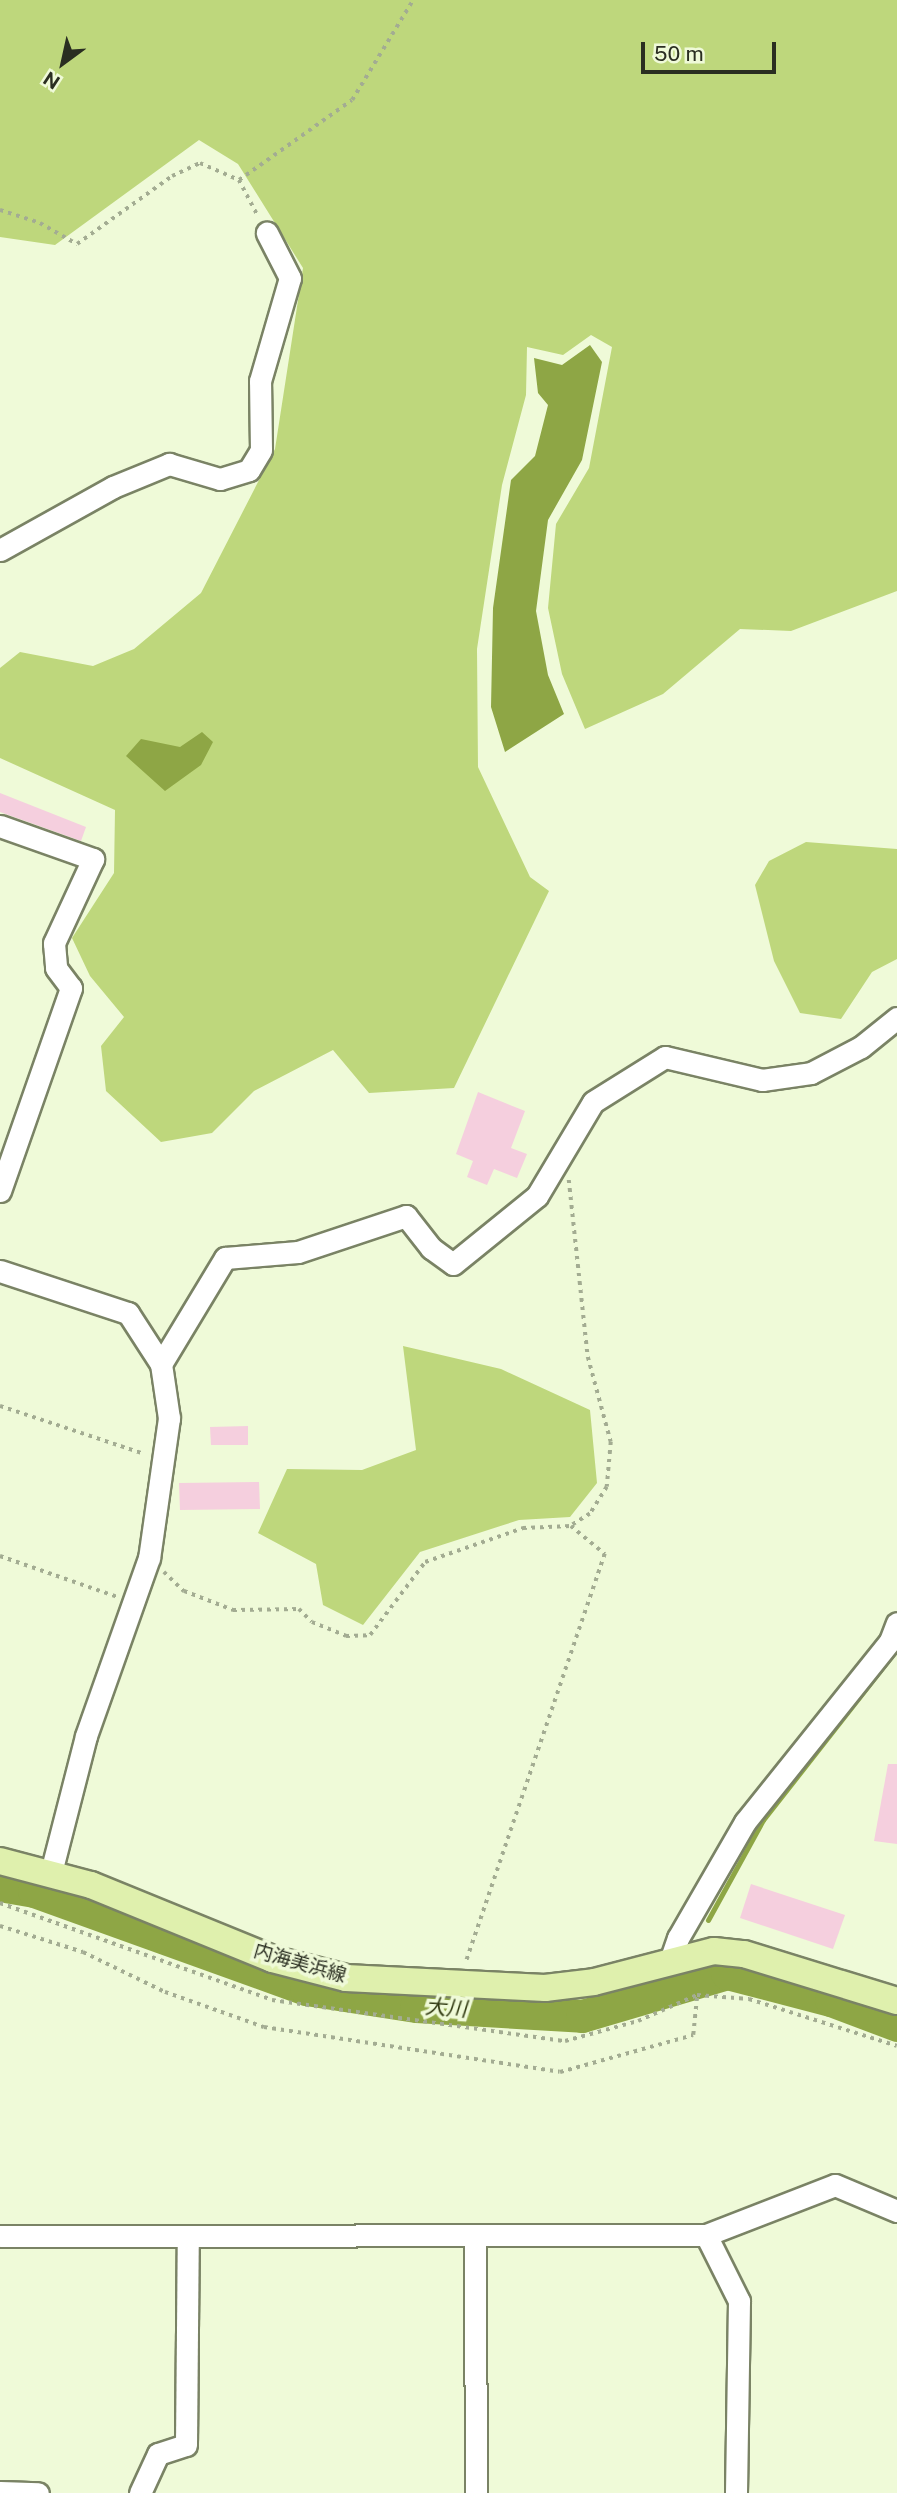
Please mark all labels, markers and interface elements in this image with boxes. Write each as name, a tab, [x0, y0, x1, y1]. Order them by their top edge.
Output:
north arrow	[28, 28, 98, 98]
scale bar	[645, 28, 780, 72]
text: 50 m	[654, 41, 704, 66]
text: N	[39, 67, 64, 94]
street label: 内海美浜線	[251, 1939, 349, 1987]
water label: 大川	[424, 1994, 468, 2022]

